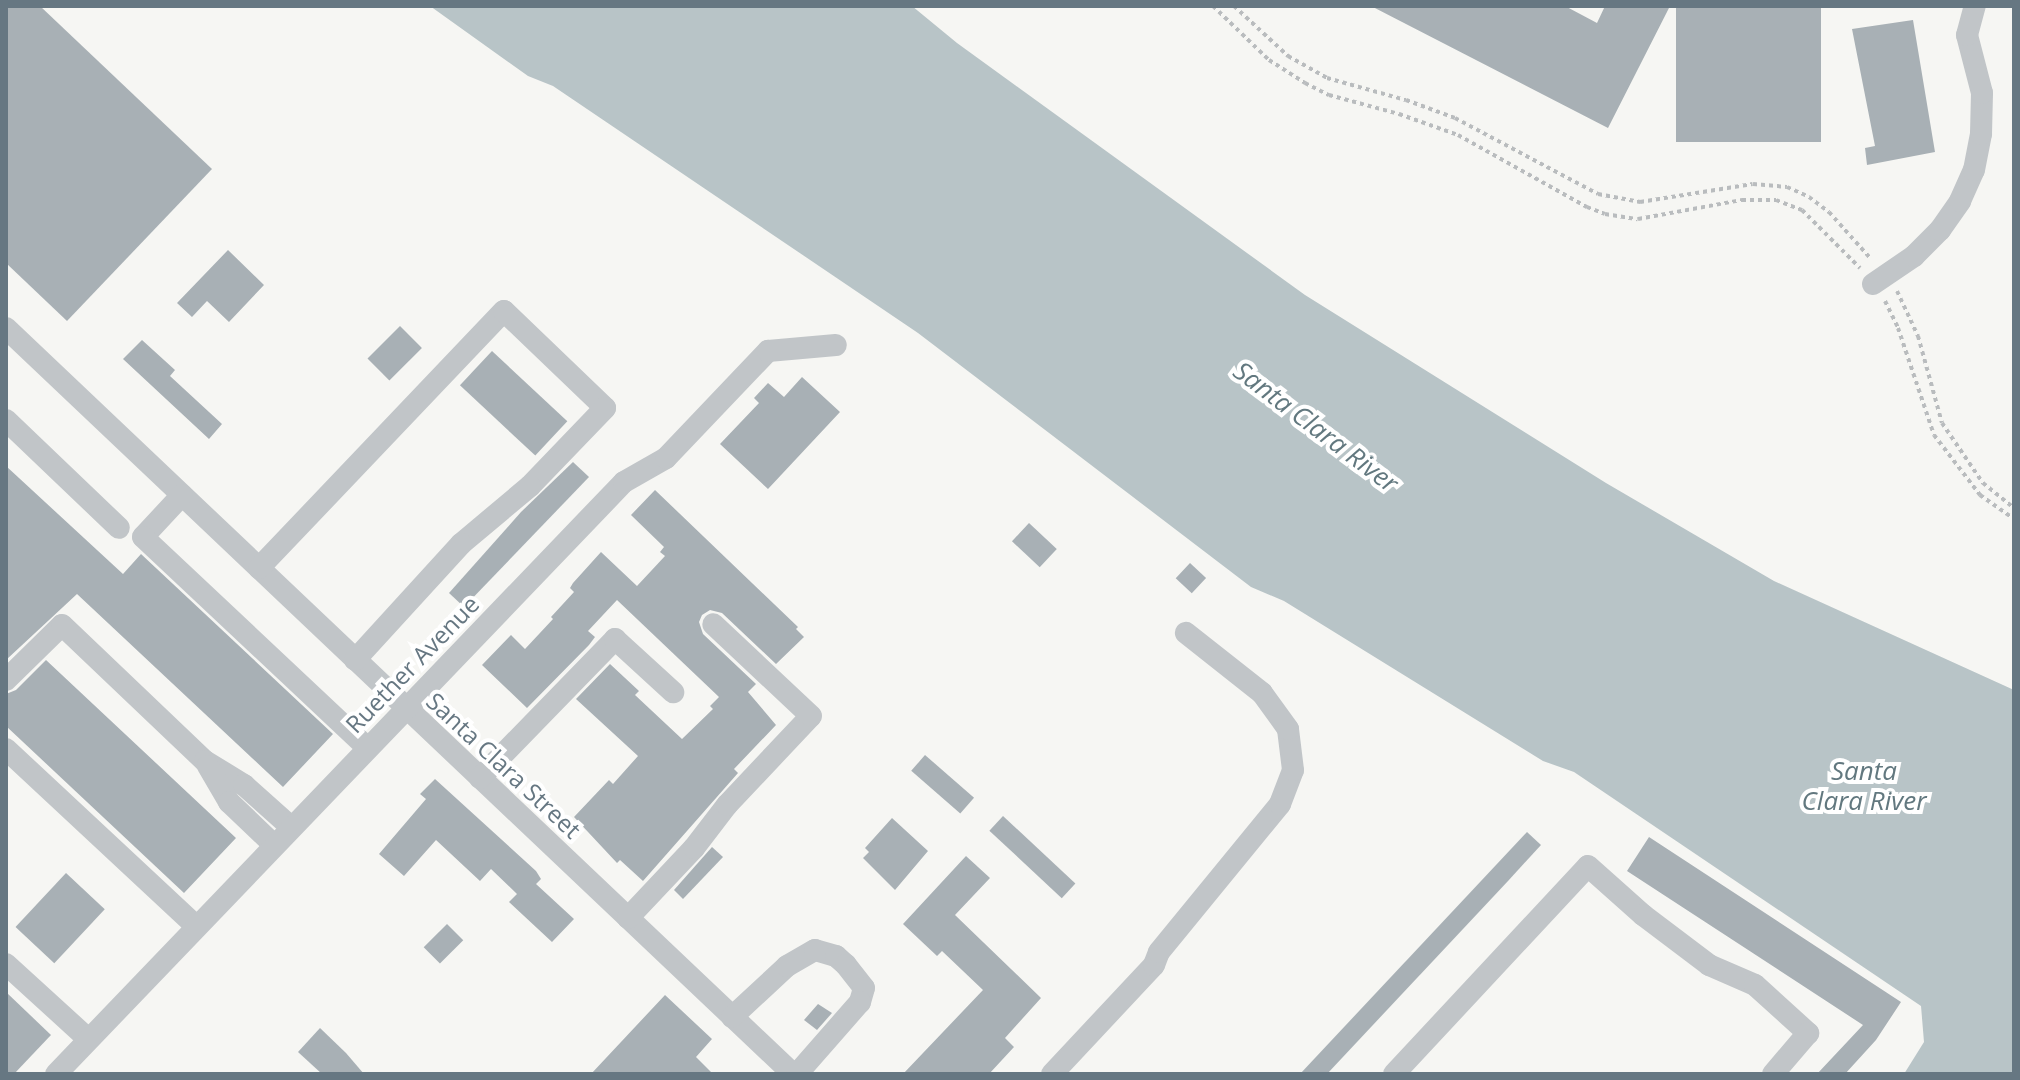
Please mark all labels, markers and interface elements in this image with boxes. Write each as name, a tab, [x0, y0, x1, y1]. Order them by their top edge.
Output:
water label: Santa Clara River	[1228, 355, 1404, 499]
street label: Ruether Avenue	[339, 589, 485, 739]
street label: Santa Clara Street	[421, 686, 587, 844]
water label: Santa Clara River	[1802, 755, 1926, 816]

